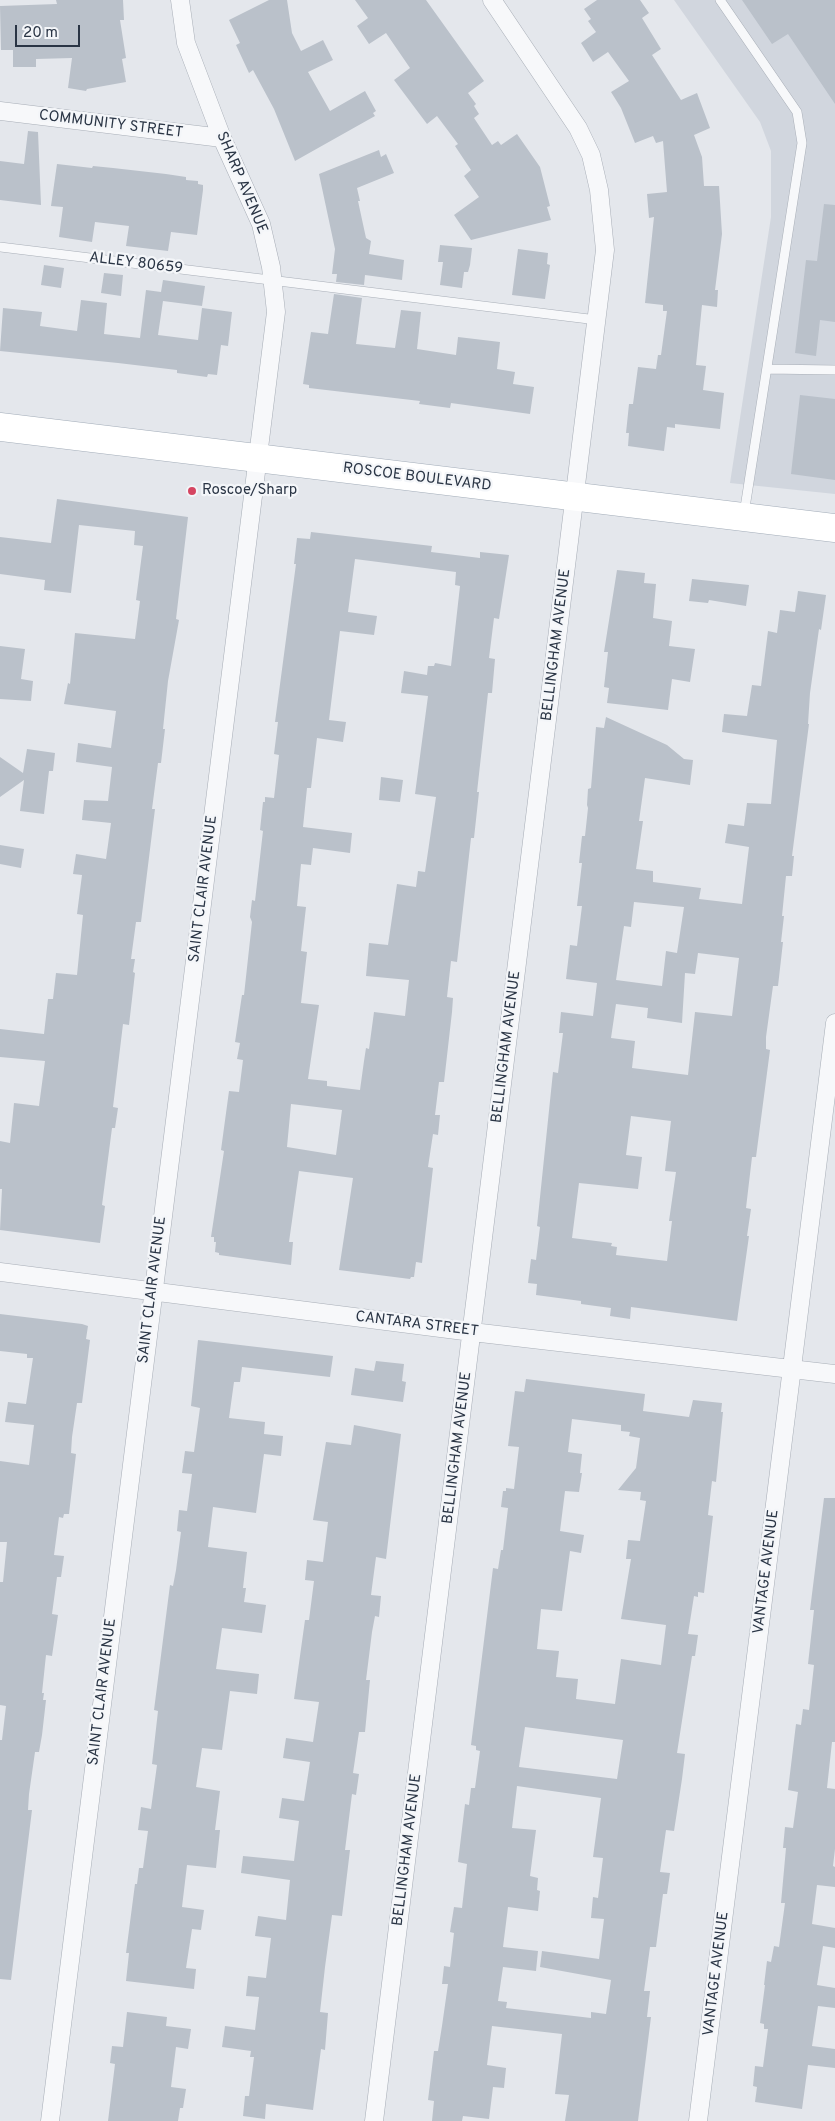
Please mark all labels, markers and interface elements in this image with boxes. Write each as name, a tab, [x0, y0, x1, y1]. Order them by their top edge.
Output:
scale bar	[18, 15, 82, 47]
text: 20 m	[23, 24, 58, 43]
street label: COMMUNITY STREET	[38, 107, 184, 143]
street label: SHARP AVENUE	[211, 129, 271, 237]
street label: ALLEY 80659	[88, 249, 184, 279]
street label: ROSCOE BOULEVARD	[342, 460, 492, 496]
place label: Roscoe/Sharp	[202, 482, 297, 500]
marker: Roscoe/Sharp	[186, 485, 198, 497]
street label: BELLINGHAM AVENUE	[539, 568, 575, 722]
street label: SAINT CLAIR AVENUE	[186, 814, 222, 964]
street label: BELLINGHAM AVENUE	[489, 970, 525, 1124]
street label: SAINT CLAIR AVENUE	[135, 1215, 171, 1365]
street label: CANTARA STREET	[354, 1309, 480, 1341]
street label: BELLINGHAM AVENUE	[440, 1371, 476, 1525]
street label: VANTAGE AVENUE	[750, 1509, 784, 1635]
street label: SAINT CLAIR AVENUE	[85, 1617, 121, 1767]
street label: BELLINGHAM AVENUE	[390, 1773, 426, 1927]
street label: VANTAGE AVENUE	[700, 1911, 734, 2037]

